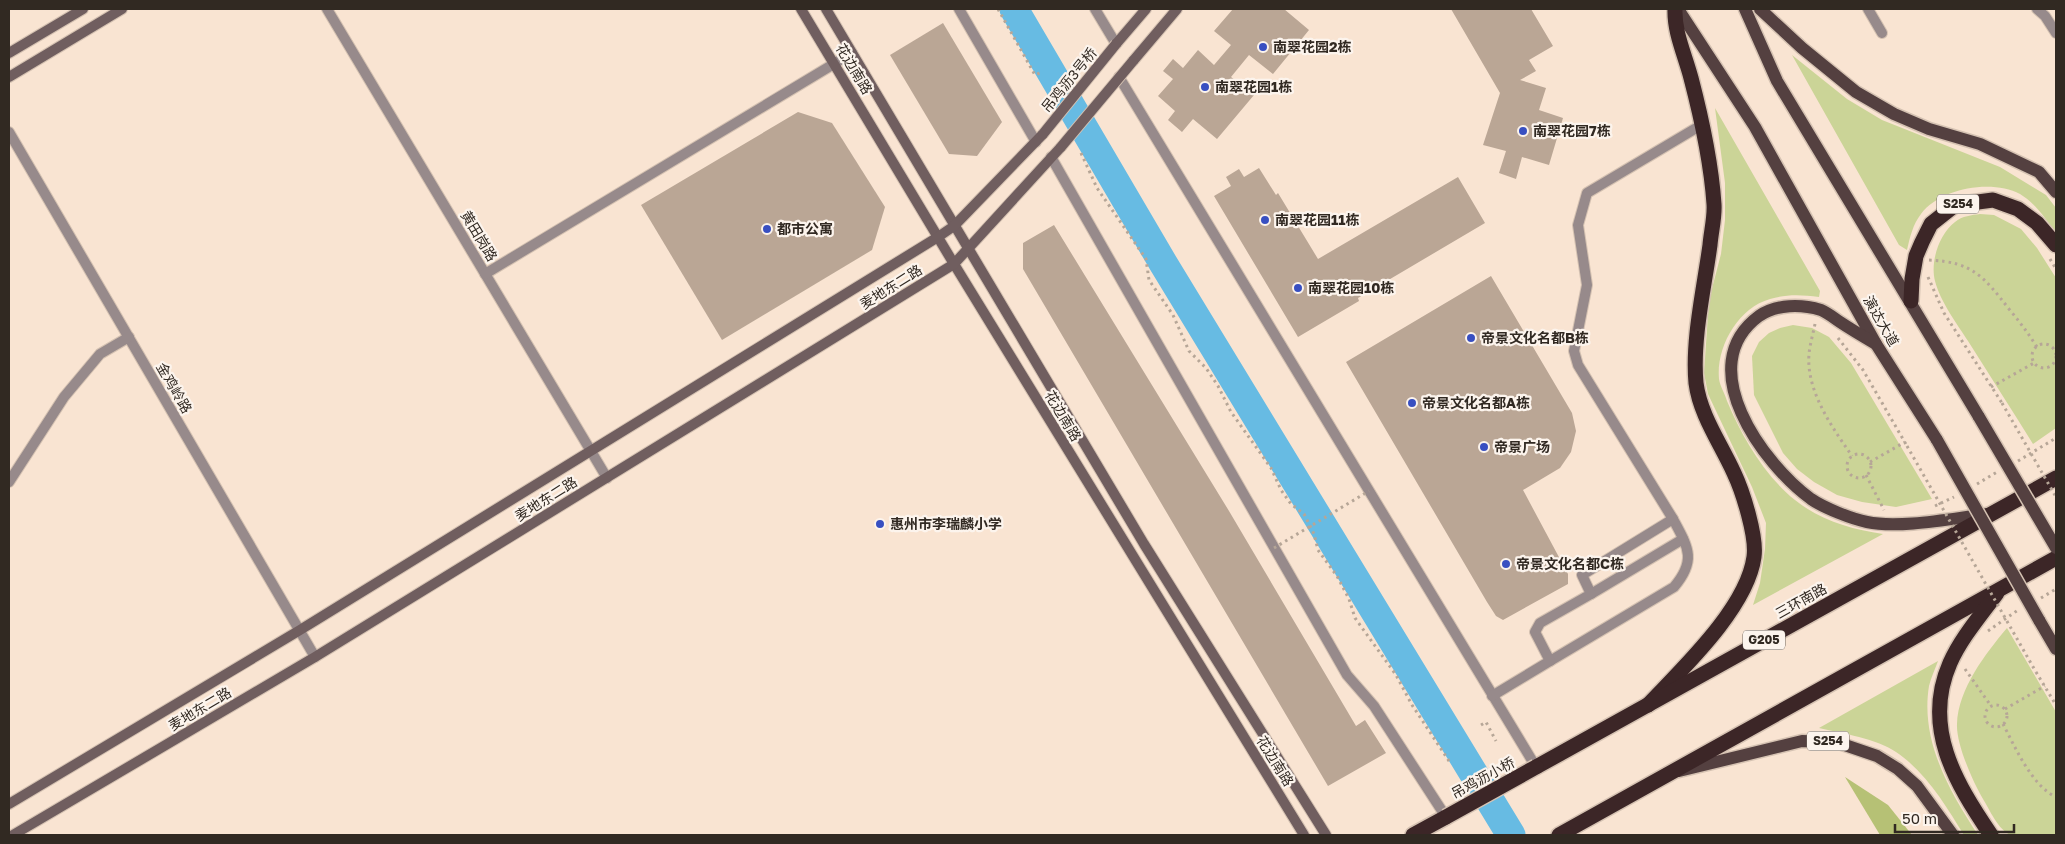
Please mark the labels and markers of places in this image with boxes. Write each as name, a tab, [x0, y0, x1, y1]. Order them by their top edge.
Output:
place label: 南翠花园2栋	[1273, 38, 1352, 55]
marker: 南翠花园2栋	[1257, 41, 1269, 53]
place label: 南翠花园1栋	[1215, 78, 1292, 95]
marker: 南翠花园1栋	[1199, 81, 1211, 93]
place label: 南翠花园7栋	[1533, 122, 1611, 139]
marker: 南翠花园7栋	[1517, 125, 1529, 137]
place label: 南翠花园11栋	[1275, 211, 1359, 228]
marker: 南翠花园11栋	[1259, 214, 1271, 226]
place label: 都市公寓	[777, 220, 833, 237]
marker: 都市公寓	[761, 223, 773, 235]
place label: 南翠花园10栋	[1308, 279, 1394, 296]
marker: 南翠花园10栋	[1292, 282, 1304, 294]
place label: 帝景文化名都B栋	[1481, 329, 1589, 346]
marker: 帝景文化名都B栋	[1465, 332, 1477, 344]
place label: 帝景文化名都A栋	[1422, 394, 1530, 411]
marker: 帝景文化名都A栋	[1406, 397, 1418, 409]
place label: 帝景广场	[1494, 438, 1550, 455]
marker: 帝景广场	[1478, 441, 1490, 453]
place label: 惠州市李瑞麟小学	[890, 515, 1002, 532]
marker: 惠州市李瑞麟小学	[874, 518, 886, 530]
place label: 帝景文化名都C栋	[1516, 555, 1624, 572]
marker: 帝景文化名都C栋	[1500, 558, 1512, 570]

